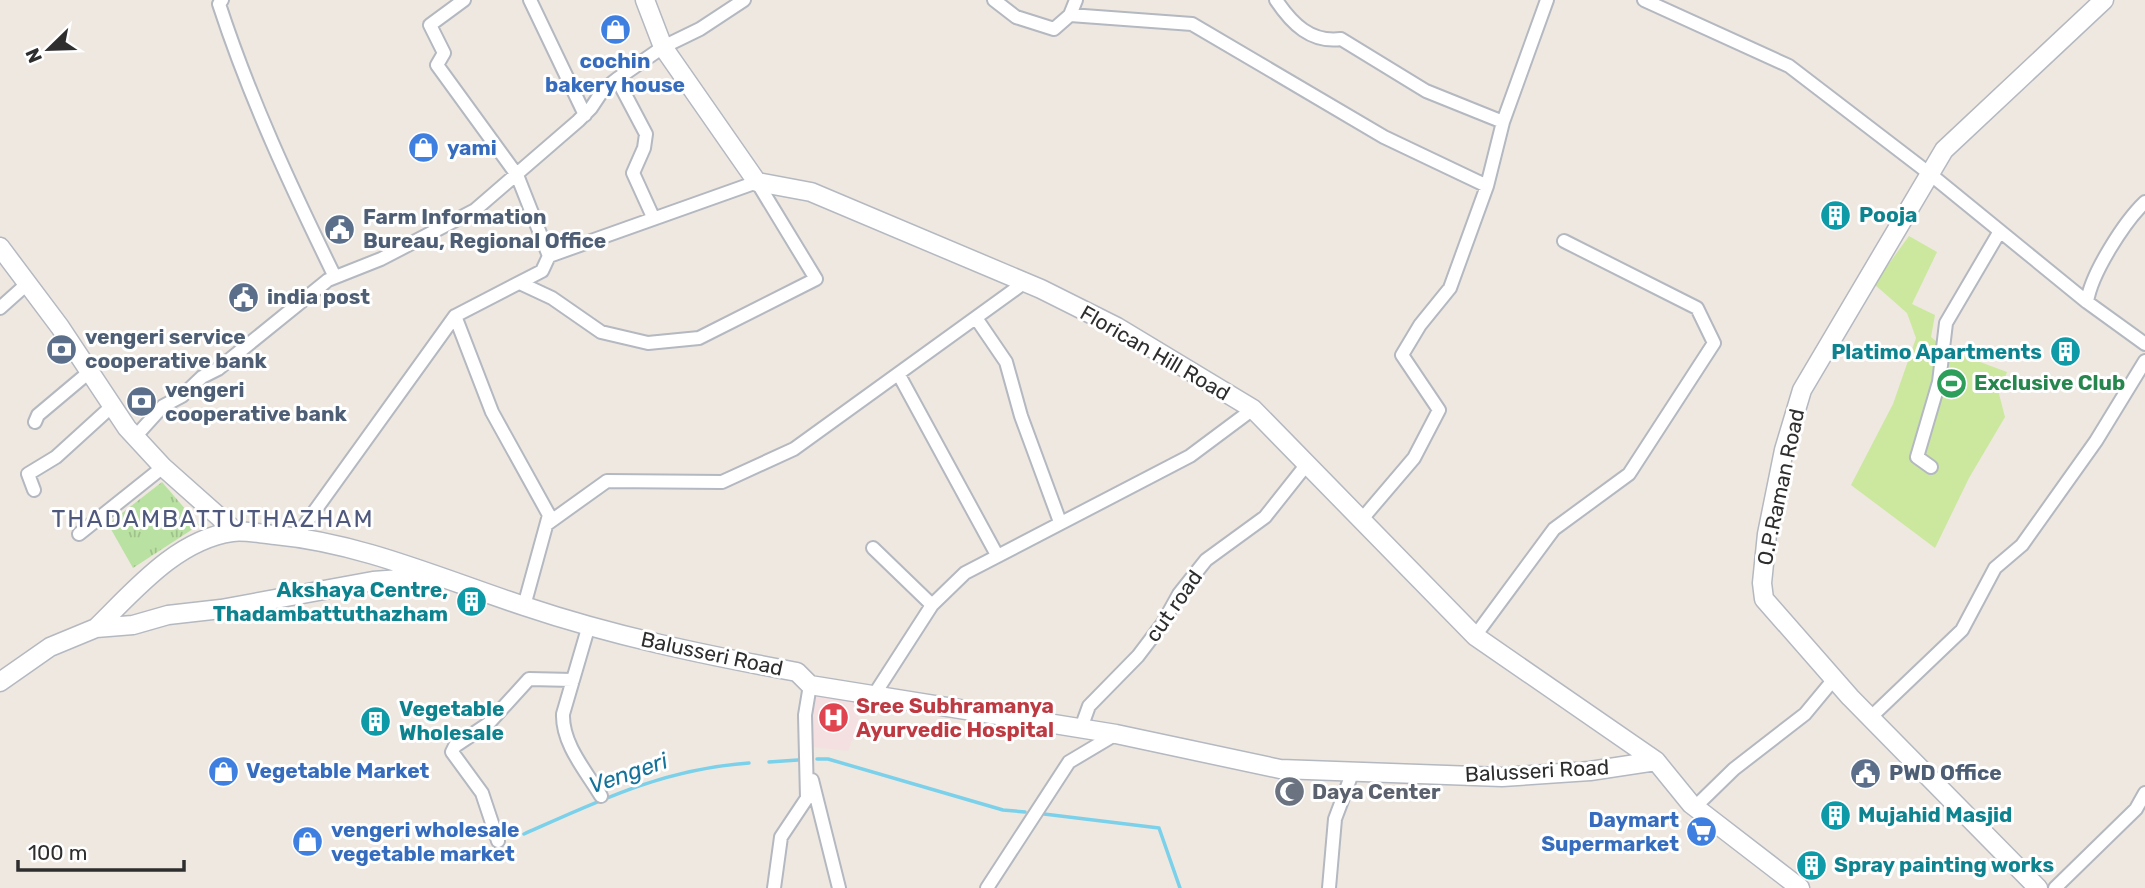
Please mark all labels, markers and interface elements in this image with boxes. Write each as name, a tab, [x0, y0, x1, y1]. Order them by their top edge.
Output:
shop icon: cochin bakery house	[598, 12, 632, 46]
north arrow	[14, 14, 84, 84]
text: N	[21, 45, 47, 66]
place label: cochin bakery house	[545, 48, 685, 97]
shop icon: yami	[407, 131, 441, 165]
place label: yami	[447, 135, 497, 160]
building icon: Pooja	[1819, 198, 1853, 232]
place label: Pooja	[1859, 202, 1917, 227]
place label: Farm Information Bureau, Regional Office	[363, 204, 606, 253]
public building icon: Farm Information Bureau, Regional Office	[323, 212, 357, 246]
public building icon: india post	[227, 280, 261, 314]
place label: india post	[267, 284, 370, 309]
street label: Florican Hill Road	[1076, 300, 1235, 406]
place label: vengeri service cooperative bank	[85, 324, 267, 373]
bank icon: vengeri service cooperative bank	[45, 332, 79, 366]
building icon: Platimo Apartments	[2048, 335, 2082, 369]
place label: Platimo Apartments	[1831, 339, 2042, 364]
sports icon: Exclusive Club	[1934, 366, 1968, 400]
place label: Exclusive Club	[1974, 370, 2125, 395]
place label: vengeri cooperative bank	[165, 377, 347, 426]
bank icon: vengeri cooperative bank	[125, 385, 159, 419]
street label: O.P.Raman Road	[1752, 406, 1809, 567]
district label: THADAMBATTUTHAZHAM	[51, 505, 375, 533]
street label: cut road	[1140, 565, 1207, 646]
place label: Akshaya Centre, Thadambattuthazham	[213, 577, 448, 626]
building icon: Akshaya Centre, Thadambattuthazham	[454, 585, 488, 619]
street label: Balusseri Road	[639, 626, 785, 681]
place label: Sree Subhramanya Ayurvedic Hospital	[856, 693, 1054, 742]
place label: Vegetable Wholesale	[399, 696, 505, 745]
hospital icon: Sree Subhramanya Ayurvedic Hospital	[816, 701, 850, 735]
building icon: Vegetable Wholesale	[359, 704, 393, 738]
water label: Vengeri	[585, 746, 672, 800]
shop icon: Vegetable Market	[206, 754, 240, 788]
street label: Balusseri Road	[1464, 754, 1610, 787]
public building icon: PWD Office	[1849, 756, 1883, 790]
place label: Vegetable Market	[246, 758, 430, 783]
place label: PWD Office	[1889, 760, 2002, 785]
mosque icon: Daya Center	[1272, 775, 1306, 809]
place label: Daya Center	[1312, 779, 1441, 804]
building icon: Mujahid Masjid	[1818, 798, 1852, 832]
place label: Mujahid Masjid	[1858, 802, 2012, 827]
place label: Daymart Supermarket	[1541, 807, 1679, 856]
supermarket icon: Daymart Supermarket	[1685, 815, 1719, 849]
place label: vengeri wholesale vegetable market	[331, 817, 519, 866]
shop icon: vengeri wholesale vegetable market	[291, 825, 325, 859]
scale bar	[18, 828, 184, 872]
text: 100 m	[28, 840, 87, 865]
building icon: Spray painting works	[1794, 848, 1828, 882]
place label: Spray painting works	[1834, 852, 2054, 877]

